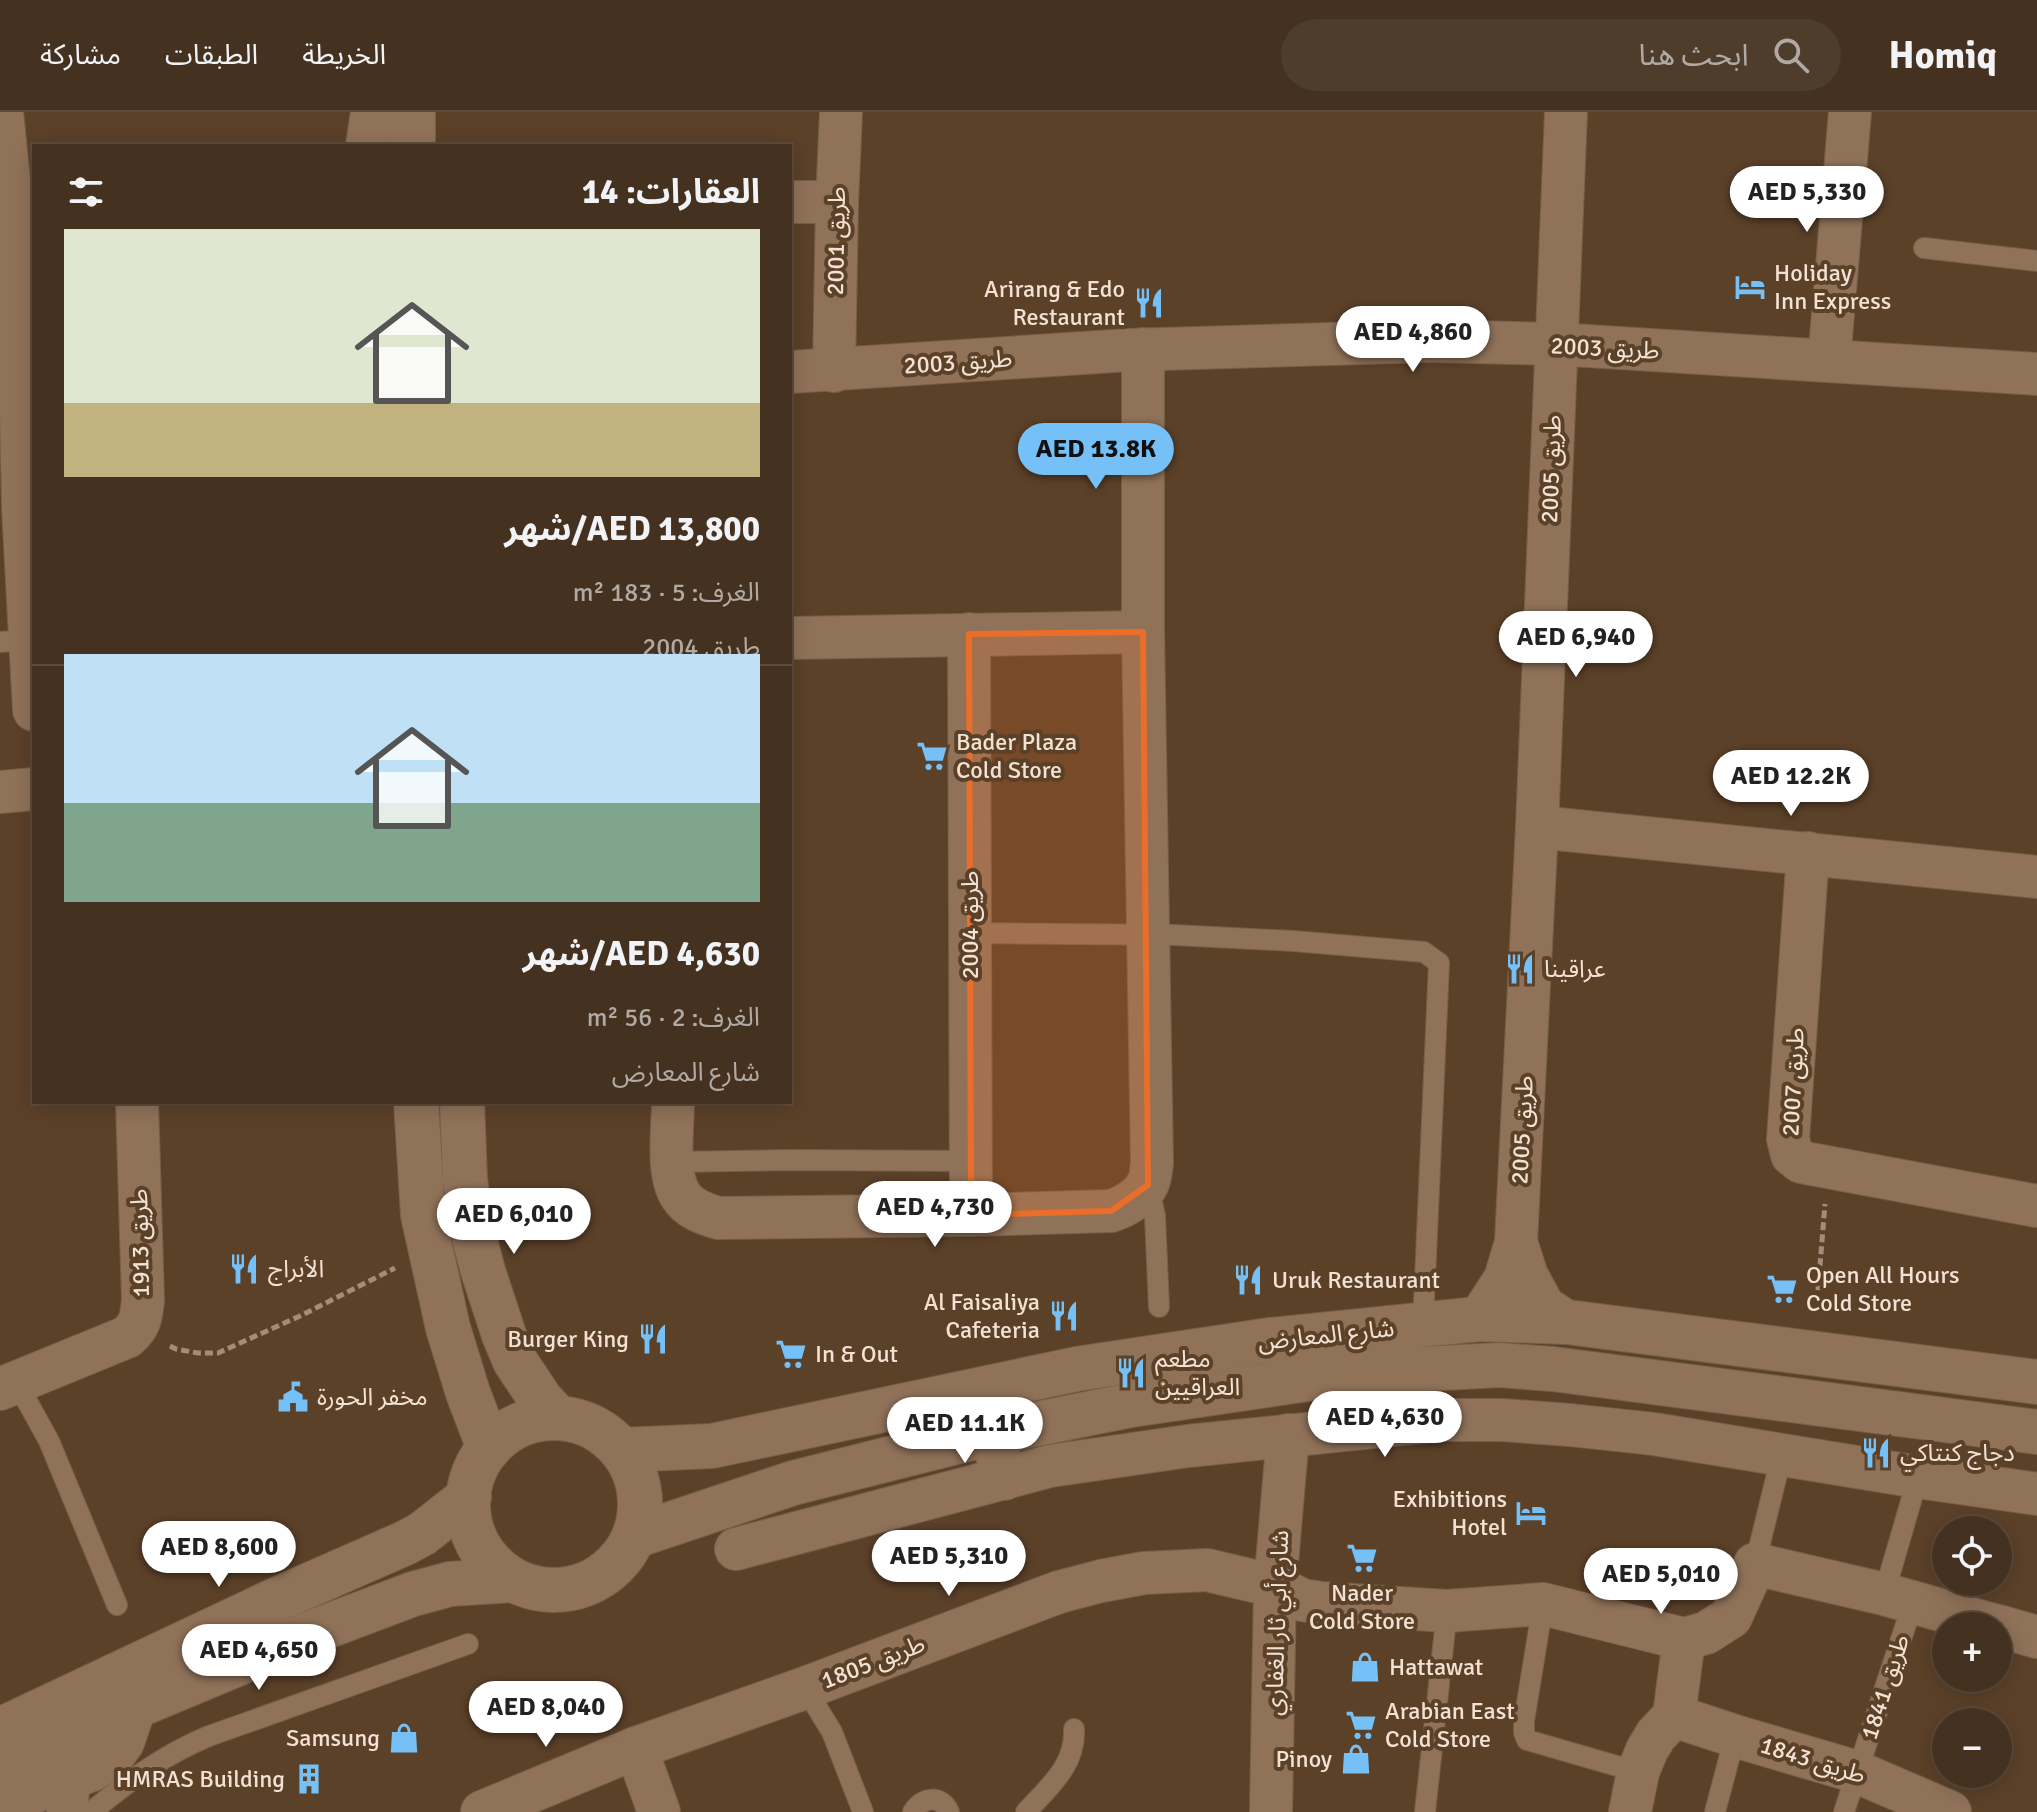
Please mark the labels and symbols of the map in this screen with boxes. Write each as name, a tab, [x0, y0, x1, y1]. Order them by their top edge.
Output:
pin: AED 5,330	[1715, 166, 1899, 234]
street label: طريق 2001	[820, 186, 852, 296]
place label: Holiday Inn Express	[1774, 258, 1891, 316]
hotel icon: Holiday Inn Express	[1733, 270, 1767, 304]
place label: Arirang & Edo Restaurant	[984, 274, 1125, 332]
restaurant icon: Arirang & Edo Restaurant	[1132, 286, 1166, 320]
pin: AED 4,860	[1321, 306, 1505, 374]
street label: طريق 2003	[1550, 330, 1660, 366]
street label: طريق 2003	[903, 343, 1013, 381]
street label: طريق 2005	[1534, 414, 1568, 524]
pin: AED 13.8K	[1004, 423, 1188, 491]
pin: AED 6,940	[1484, 611, 1668, 679]
place label: Bader Plaza Cold Store	[956, 727, 1077, 785]
supermarket icon: Bader Plaza Cold Store	[915, 739, 949, 773]
pin: AED 12.2K	[1699, 750, 1883, 818]
street label: طريق 2004	[955, 871, 985, 979]
restaurant icon: عراقينا	[1503, 952, 1537, 986]
place label: عراقينا	[1544, 954, 1606, 984]
street label: طريق 2007	[1775, 1027, 1811, 1137]
street label: طريق 2005	[1504, 1075, 1540, 1185]
pin: AED 4,730	[843, 1181, 1027, 1249]
street label: طريق 1913	[124, 1188, 156, 1298]
pin: AED 6,010	[422, 1188, 606, 1256]
restaurant icon: الأبراج	[227, 1252, 261, 1286]
place label: الأبراج	[268, 1254, 324, 1286]
place label: Open All Hours Cold Store	[1806, 1260, 1960, 1318]
restaurant icon: Uruk Restaurant	[1231, 1263, 1265, 1297]
place label: Uruk Restaurant	[1272, 1265, 1440, 1295]
supermarket icon: Open All Hours Cold Store	[1765, 1272, 1799, 1306]
place label: Al Faisaliya Cafeteria	[924, 1287, 1040, 1345]
restaurant icon: Al Faisaliya Cafeteria	[1047, 1299, 1081, 1333]
street label: شارع المعارض	[1256, 1313, 1396, 1359]
restaurant icon: Burger King	[636, 1322, 670, 1356]
place label: Burger King	[507, 1324, 629, 1354]
supermarket icon: In & Out	[774, 1337, 808, 1371]
place label: In & Out	[815, 1339, 898, 1369]
place label: مطعم العراقيين	[1155, 1344, 1240, 1402]
restaurant icon: مطعم العراقيين	[1114, 1356, 1148, 1390]
public building icon: مخفر الحورة	[276, 1380, 310, 1414]
place label: مخفر الحورة	[317, 1382, 428, 1412]
pin: AED 4,630	[1293, 1391, 1477, 1459]
pin: AED 11.1K	[873, 1397, 1057, 1465]
restaurant icon: دجاج كنتاكي	[1859, 1436, 1893, 1470]
place label: دجاج كنتاكي	[1900, 1438, 2015, 1472]
place label: Exhibitions Hotel	[1393, 1484, 1507, 1542]
hotel icon: Exhibitions Hotel	[1514, 1496, 1548, 1530]
pin: AED 8,600	[127, 1521, 311, 1589]
pin: AED 5,310	[857, 1530, 1041, 1598]
street label: شارع أبي ثار الغفاري	[1258, 1530, 1299, 1716]
supermarket icon: Nader Cold Store	[1345, 1541, 1379, 1575]
pin: AED 5,010	[1569, 1548, 1753, 1616]
place label: Nader Cold Store	[1309, 1578, 1415, 1636]
pin: AED 4,650	[167, 1624, 351, 1692]
street label: طريق 1805	[817, 1629, 929, 1695]
street label: طريق 1841	[1854, 1631, 1916, 1743]
shop icon: Hattawat	[1348, 1650, 1382, 1684]
place label: Hattawat	[1389, 1652, 1483, 1682]
pin: AED 8,040	[454, 1681, 638, 1749]
place label: Arabian East Cold Store	[1385, 1696, 1515, 1754]
supermarket icon: Arabian East Cold Store	[1344, 1708, 1378, 1742]
shop icon: Samsung	[387, 1721, 421, 1755]
place label: Samsung	[286, 1723, 380, 1753]
street label: طريق 1843	[1757, 1730, 1869, 1790]
shop icon: Pinoy	[1339, 1742, 1373, 1776]
place label: Pinoy	[1275, 1744, 1332, 1774]
building icon: HMRAS Building	[292, 1762, 326, 1796]
place label: HMRAS Building	[116, 1764, 285, 1794]

